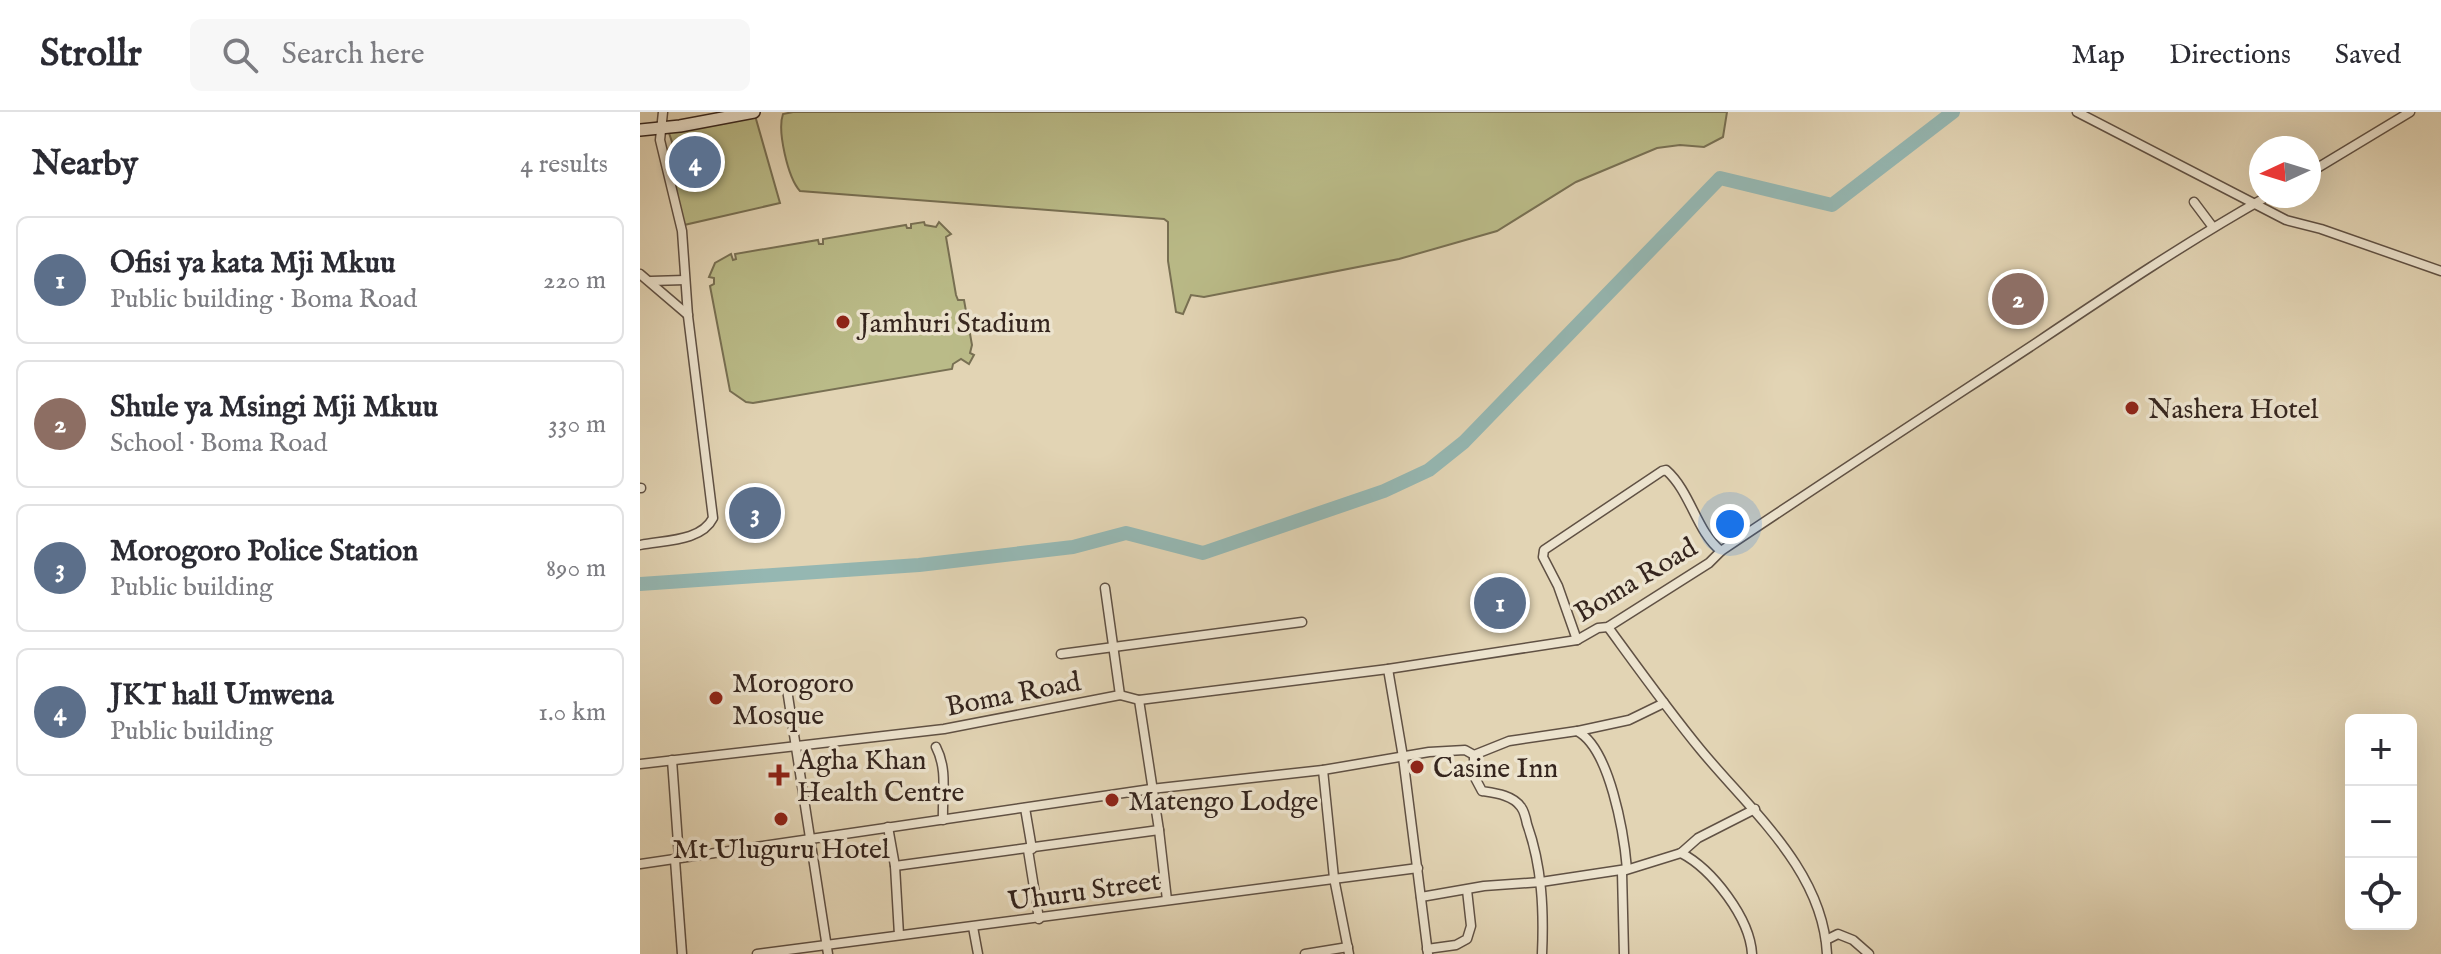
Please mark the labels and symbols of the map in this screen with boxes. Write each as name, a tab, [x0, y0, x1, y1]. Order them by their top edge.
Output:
pin: 4	[669, 132, 721, 192]
north arrow	[2249, 136, 2321, 208]
pin: 2	[1992, 269, 2044, 329]
place label: Jamhuri Stadium	[856, 307, 1051, 342]
marker: Jamhuri Stadium	[834, 313, 852, 331]
place label: Nashera Hotel	[2148, 393, 2319, 428]
marker: Nashera Hotel	[2123, 399, 2141, 417]
pin: 3	[729, 483, 781, 543]
your location	[1710, 504, 1750, 544]
street label: Boma Road	[1569, 531, 1704, 631]
pin: 1	[1474, 573, 1526, 633]
street label: Boma Road	[943, 665, 1084, 726]
place label: Morogoro Mosque	[732, 667, 854, 734]
marker: Morogoro Mosque	[707, 689, 725, 707]
place label: Agha Khan Health Centre	[796, 744, 965, 811]
place label: Casine Inn	[1433, 752, 1558, 787]
marker: Casine Inn	[1408, 758, 1426, 776]
marker: Agha Khan Health Centre	[768, 764, 790, 786]
place label: Matengo Lodge	[1128, 785, 1319, 820]
marker: Matengo Lodge	[1103, 791, 1121, 809]
marker: Mt Uluguru Hotel	[772, 810, 790, 828]
place label: Mt Uluguru Hotel	[672, 833, 890, 868]
street label: Uhuru Street	[1006, 864, 1163, 921]

